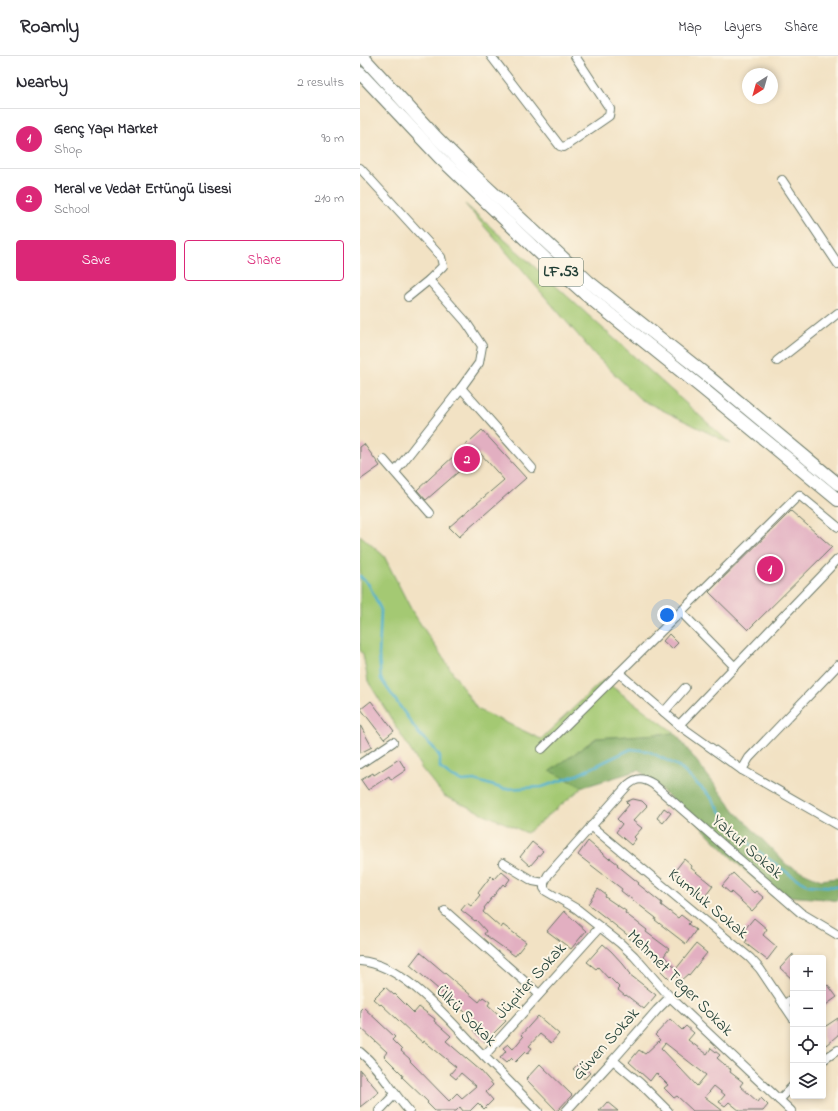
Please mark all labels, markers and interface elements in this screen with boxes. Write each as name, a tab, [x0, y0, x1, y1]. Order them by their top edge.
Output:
text: Roamly	[20, 14, 79, 41]
text: Map	[678, 17, 702, 38]
text: Layers	[724, 17, 762, 38]
text: Share	[784, 17, 818, 38]
north arrow	[742, 68, 778, 104]
text: Nearby	[16, 70, 68, 95]
text: 2 results	[297, 73, 344, 92]
text: Genç Yapı Market	[54, 118, 158, 140]
text: 1	[27, 129, 31, 148]
text: 90 m	[321, 129, 344, 148]
text: Shop	[54, 140, 82, 159]
text: Meral ve Vedat Ertüngü Lisesi	[54, 178, 231, 200]
text: 2	[26, 189, 32, 208]
text: 210 m	[314, 189, 344, 208]
text: School	[54, 200, 90, 219]
button: Save	[16, 240, 176, 281]
button: Share	[184, 240, 344, 281]
road number: LF.53	[539, 258, 583, 286]
pin: 2	[454, 444, 480, 474]
pin: 1	[757, 554, 783, 584]
your location	[657, 605, 677, 625]
street label: Yakut Sokak	[706, 809, 789, 885]
street label: Kumluk Sokak	[662, 863, 754, 946]
street label: Mehmet Teger Sokak	[619, 924, 740, 1044]
street label: Jüpiter Sokak	[489, 936, 573, 1025]
map controls	[790, 955, 826, 1099]
button: +	[790, 955, 826, 991]
street label: Ülkü Sokak	[429, 979, 503, 1053]
button: −	[790, 991, 826, 1027]
street label: Güven Sokak	[566, 1001, 646, 1086]
button: locate	[790, 1027, 826, 1063]
button: layers	[790, 1063, 826, 1099]

